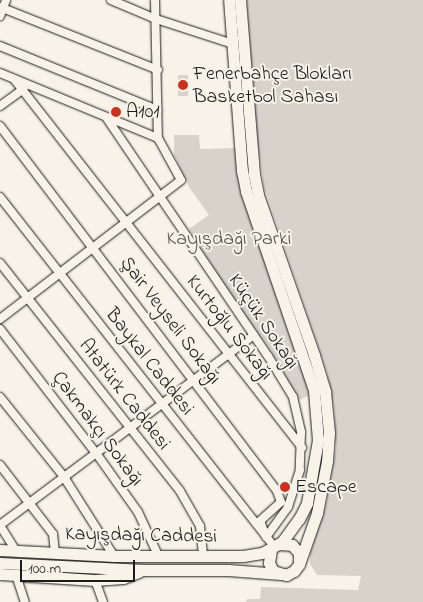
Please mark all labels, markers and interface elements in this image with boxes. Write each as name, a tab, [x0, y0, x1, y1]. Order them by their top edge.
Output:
place label: Fenerbahçe Blokları Basketbol Sahası	[193, 62, 352, 109]
marker: Fenerbahçe Blokları Basketbol Sahası	[177, 79, 189, 91]
place label: A101	[126, 100, 160, 124]
marker: A101	[110, 106, 122, 118]
park label: Kayışdağı Parki	[167, 227, 291, 251]
street label: Şair Veyseli Sokağı	[114, 252, 226, 390]
street label: Küçük Sokağı	[222, 270, 304, 374]
street label: Kurtoğlu Sokağı	[180, 271, 278, 385]
street label: Baykal Caddesi	[99, 303, 199, 421]
street label: Atatürk Caddesi	[73, 334, 175, 456]
street label: Çakmakçı Sokağı	[46, 367, 148, 491]
place label: Escape	[295, 475, 357, 499]
marker: Escape	[279, 481, 291, 493]
street label: Kayışdağı Caddesi	[65, 523, 217, 549]
scale bar	[22, 550, 138, 582]
text: 100 m	[28, 558, 61, 580]

